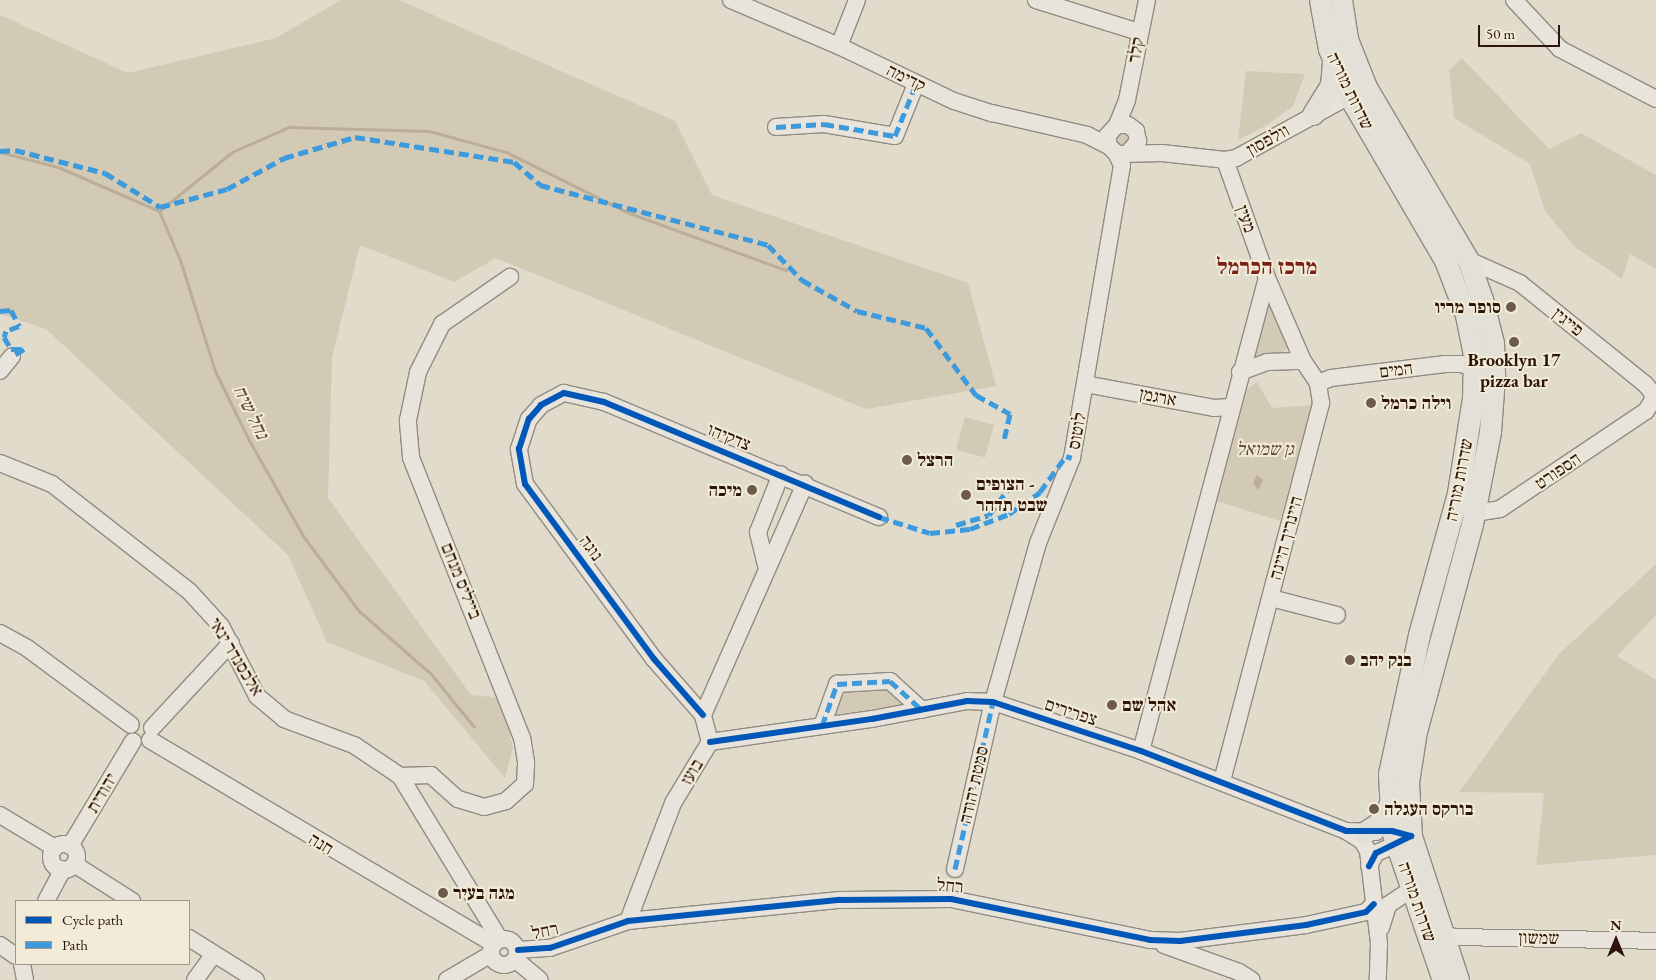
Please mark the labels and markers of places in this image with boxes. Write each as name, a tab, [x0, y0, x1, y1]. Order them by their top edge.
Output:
place label: סופר מריו	[1435, 296, 1501, 318]
marker: סופר מריו	[1505, 301, 1517, 313]
marker: Brooklyn 17 pizza bar	[1508, 336, 1520, 348]
place label: Brooklyn 17 pizza bar	[1467, 350, 1561, 392]
place label: וילה כרמל	[1381, 392, 1452, 414]
marker: וילה כרמל	[1365, 397, 1377, 409]
place label: הרצל	[917, 449, 953, 471]
marker: הרצל	[901, 454, 913, 466]
place label: הצופים - שבט תדהר	[976, 474, 1047, 516]
place label: מיכה	[708, 479, 742, 501]
marker: מיכה	[746, 484, 758, 496]
marker: הצופים - שבט תדהר	[960, 489, 972, 501]
place label: בנק יהב	[1360, 649, 1412, 671]
marker: בנק יהב	[1344, 654, 1356, 666]
place label: אהל שם	[1122, 694, 1176, 716]
marker: אהל שם	[1106, 699, 1118, 711]
place label: בורקס העגלה	[1384, 798, 1474, 820]
marker: בורקס העגלה	[1368, 803, 1380, 815]
place label: מגה בעיר	[453, 882, 515, 904]
marker: מגה בעיר	[437, 887, 449, 899]

